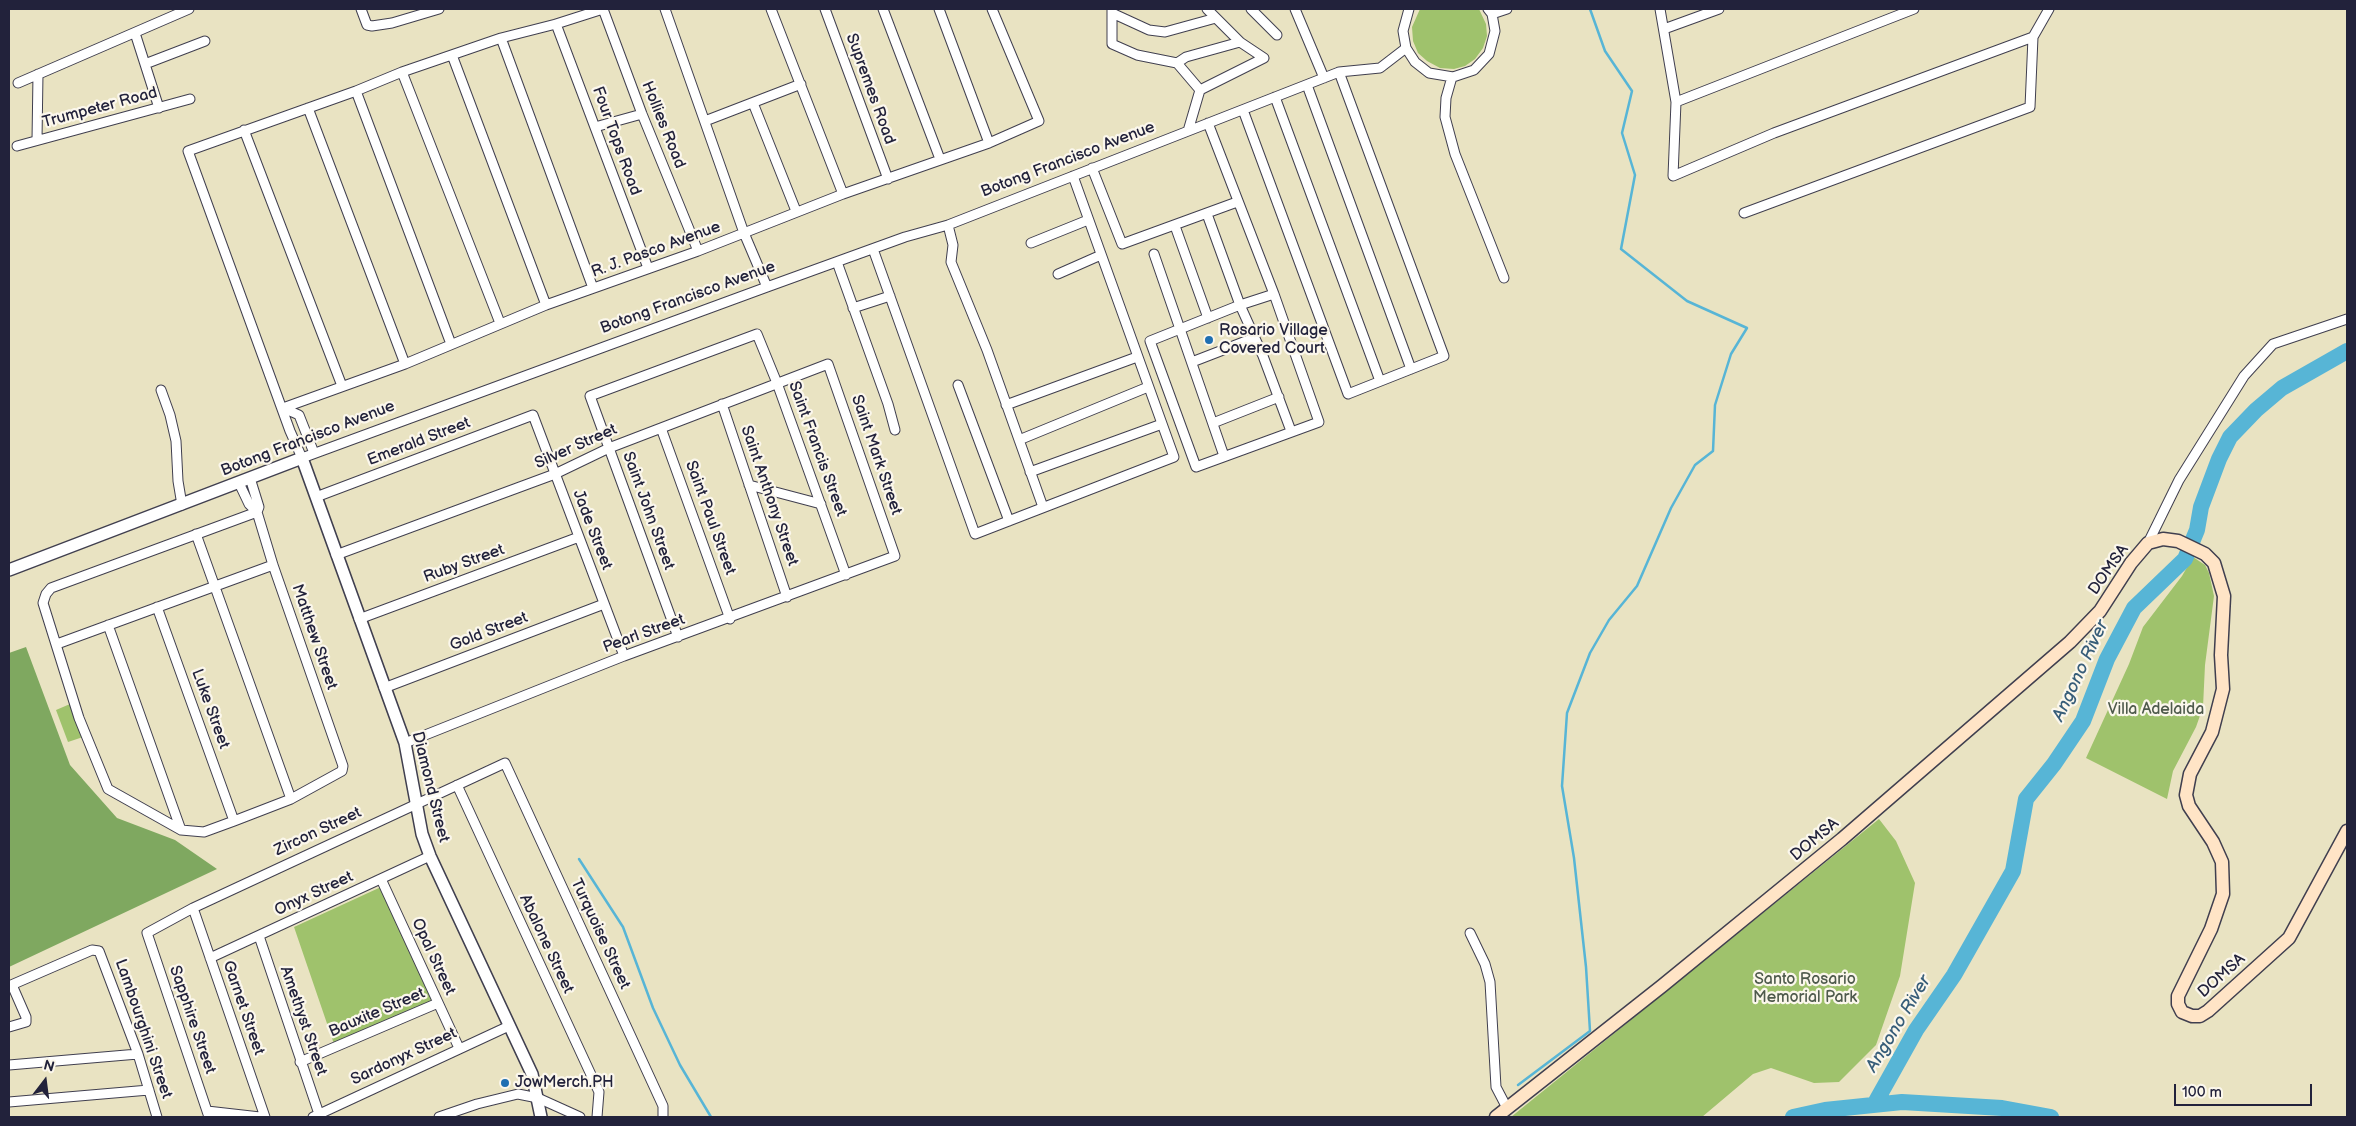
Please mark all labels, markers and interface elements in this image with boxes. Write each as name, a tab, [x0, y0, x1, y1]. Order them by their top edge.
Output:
street label: Supremes Road	[841, 31, 899, 147]
street label: Hollies Road	[637, 79, 689, 171]
street label: Trumpeter Road	[40, 83, 160, 133]
street label: Four Tops Road	[587, 84, 645, 198]
street label: Botong Francisco Avenue	[978, 118, 1158, 202]
street label: R. J. Pasco Avenue	[589, 218, 723, 282]
street label: Botong Francisco Avenue	[598, 257, 778, 339]
place label: Rosario Village Covered Court	[1219, 321, 1328, 359]
marker: Rosario Village Covered Court	[1203, 334, 1215, 346]
street label: Saint Francis Street	[784, 379, 850, 519]
street label: Saint Mark Street	[846, 393, 906, 517]
street label: Botong Francisco Avenue	[218, 397, 398, 481]
street label: Emerald Street	[365, 414, 473, 470]
street label: Silver Street	[532, 420, 620, 474]
street label: Saint Anthony Street	[736, 423, 802, 569]
street label: Saint John Street	[618, 449, 678, 573]
street label: Saint Paul Street	[680, 458, 740, 578]
street label: Jade Street	[568, 487, 616, 573]
street label: Ruby Street	[421, 541, 507, 587]
street label: DOMSA	[2085, 541, 2133, 599]
street label: Matthew Street	[287, 582, 341, 692]
street label: Gold Street	[447, 608, 531, 656]
street label: Pearl Street	[601, 610, 687, 658]
water label: Angono River	[2048, 617, 2114, 725]
street label: Luke Street	[187, 667, 233, 751]
park label: Villa Adelaida	[2108, 700, 2204, 720]
street label: Diamond Street	[407, 730, 453, 844]
street label: Zircon Street	[271, 803, 365, 861]
street label: DOMSA	[1787, 814, 1843, 866]
street label: Onyx Street	[272, 868, 356, 920]
street label: Turquoise Street	[566, 876, 634, 992]
street label: Abalone Street	[515, 891, 577, 997]
street label: Opal Street	[407, 916, 459, 998]
street label: DOMSA	[2194, 950, 2250, 1002]
street label: Lambourghini Street	[110, 957, 176, 1101]
street label: Garnet Street	[218, 958, 268, 1058]
street label: Sapphire Street	[165, 963, 219, 1077]
street label: Amethyst Street	[275, 964, 331, 1078]
park label: Santo Rosario Memorial Park	[1753, 970, 1857, 1008]
water label: Angono River	[1862, 972, 1936, 1076]
street label: Bauxite Street	[326, 984, 428, 1042]
street label: Sardonyx Street	[348, 1024, 460, 1090]
north arrow	[20, 1056, 70, 1106]
text: N	[42, 1056, 56, 1076]
place label: JowMerch.PH	[515, 1073, 614, 1093]
scale bar	[2176, 1074, 2314, 1106]
marker: JowMerch.PH	[499, 1077, 511, 1089]
text: 100 m	[2182, 1083, 2222, 1102]

